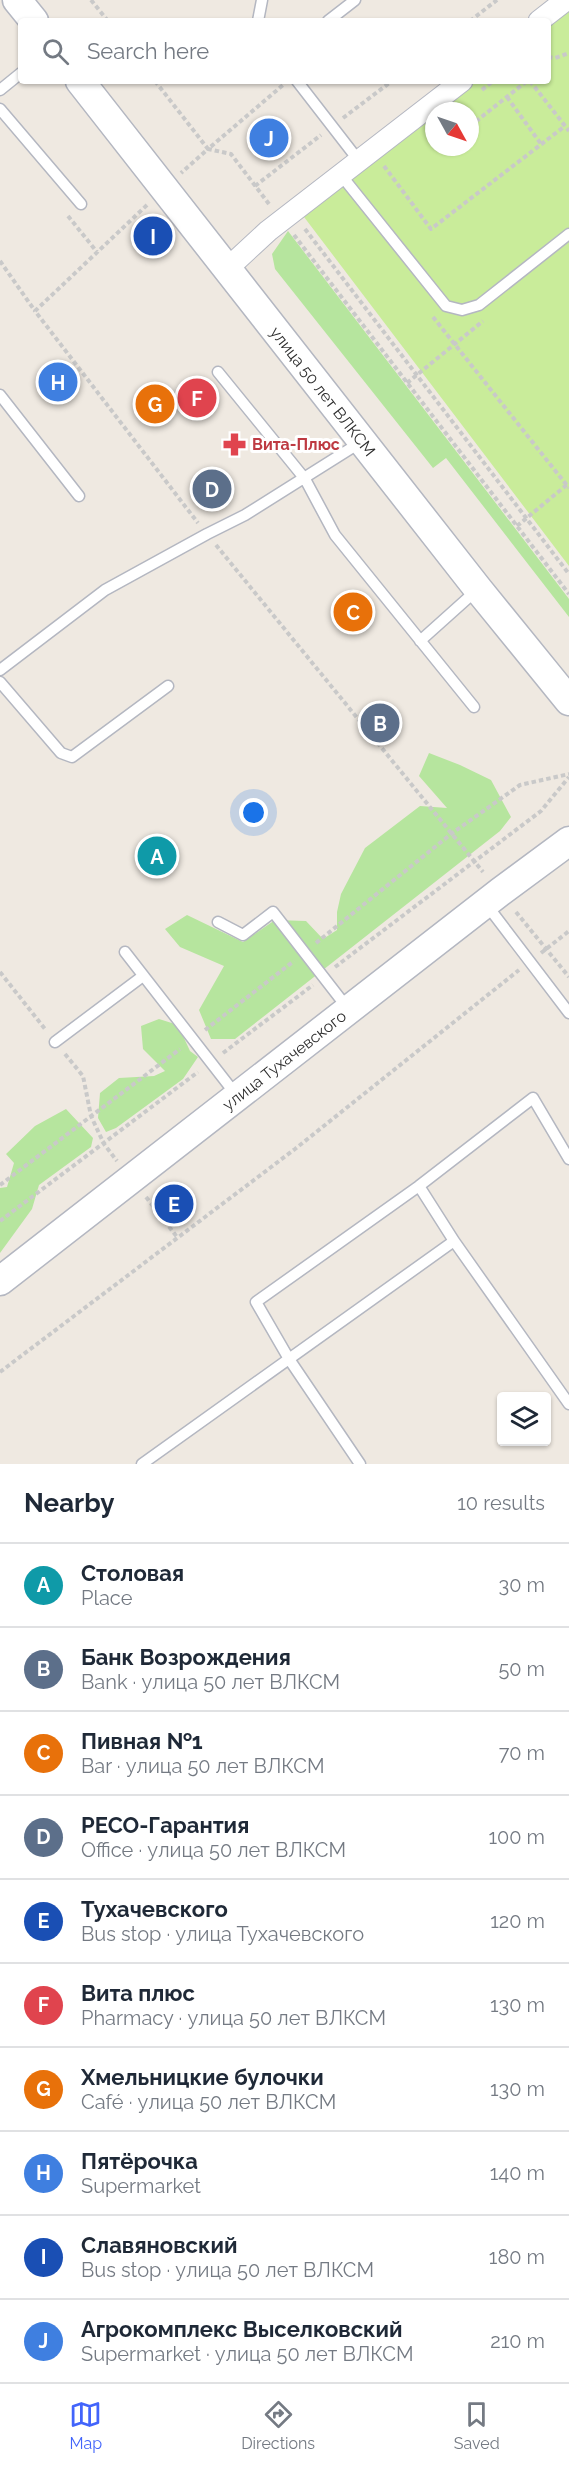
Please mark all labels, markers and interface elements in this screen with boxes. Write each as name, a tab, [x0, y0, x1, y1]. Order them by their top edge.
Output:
search box	[18, 18, 551, 84]
icon: search	[39, 35, 72, 68]
text: Search here	[87, 38, 209, 64]
north arrow	[425, 102, 479, 156]
pin: J	[250, 116, 288, 160]
pin: I	[134, 214, 172, 258]
street label: улица 50 лет ВЛКСМ	[266, 323, 379, 460]
pin: H	[38, 360, 78, 404]
pin: F	[178, 376, 216, 420]
pin: G	[136, 382, 174, 426]
pharmacy icon: Вита-Плюс	[221, 431, 247, 457]
place label: Вита-Плюс	[252, 435, 340, 454]
pin: D	[192, 466, 232, 512]
pin: C	[334, 590, 372, 634]
pin: B	[360, 700, 400, 746]
your location	[239, 798, 268, 827]
pin: A	[138, 834, 176, 878]
street label: улица Тухачевского	[219, 1006, 350, 1114]
pin: E	[154, 1182, 194, 1226]
map controls	[497, 1392, 551, 1446]
button: layers	[497, 1392, 551, 1446]
text: Nearby	[24, 1488, 114, 1518]
text: 10 results	[457, 1491, 545, 1515]
text: Столовая	[81, 1560, 184, 1586]
text: A	[37, 1573, 50, 1597]
text: 30 m	[499, 1573, 545, 1597]
text: Place	[81, 1586, 132, 1610]
text: Банк Возрождения	[81, 1644, 291, 1670]
text: B	[37, 1657, 50, 1681]
text: 50 m	[498, 1657, 545, 1681]
text: Bank · улица 50 лет ВЛКСМ	[81, 1670, 340, 1694]
text: Пивная №1	[81, 1728, 203, 1754]
text: C	[37, 1741, 50, 1765]
text: 70 m	[499, 1741, 545, 1765]
text: Bar · улица 50 лет ВЛКСМ	[81, 1754, 324, 1778]
text: РЕСО-Гарантия	[81, 1812, 249, 1838]
text: D	[36, 1825, 51, 1849]
text: 100 m	[488, 1825, 545, 1849]
text: Office · улица 50 лет ВЛКСМ	[81, 1838, 346, 1862]
text: Тухачевского	[81, 1896, 228, 1922]
text: E	[37, 1909, 50, 1933]
text: 120 m	[490, 1909, 545, 1933]
text: Bus stop · улица Тухачевского	[81, 1922, 364, 1946]
text: Вита плюс	[81, 1980, 195, 2006]
text: F	[38, 1993, 49, 2017]
text: 130 m	[490, 1993, 545, 2017]
text: Pharmacy · улица 50 лет ВЛКСМ	[81, 2006, 386, 2030]
text: Хмельницкие булочки	[81, 2064, 324, 2090]
text: G	[36, 2077, 51, 2101]
text: 130 m	[490, 2077, 545, 2101]
text: Café · улица 50 лет ВЛКСМ	[81, 2090, 336, 2114]
text: Пятёрочка	[81, 2148, 198, 2174]
text: H	[36, 2161, 51, 2185]
text: 140 m	[490, 2161, 545, 2185]
text: Supermarket	[81, 2174, 201, 2198]
text: Славяновский	[81, 2232, 238, 2258]
text: I	[41, 2245, 46, 2269]
text: 180 m	[489, 2245, 545, 2269]
text: Bus stop · улица 50 лет ВЛКСМ	[81, 2258, 374, 2282]
text: Агрокомплекс Выселковский	[81, 2316, 403, 2342]
text: J	[39, 2329, 48, 2353]
text: 210 m	[490, 2329, 545, 2353]
text: Supermarket · улица 50 лет ВЛКСМ	[81, 2342, 414, 2366]
tab: Map	[69, 2398, 102, 2453]
tab: Directions	[241, 2398, 315, 2453]
tab: Saved	[454, 2398, 500, 2453]

